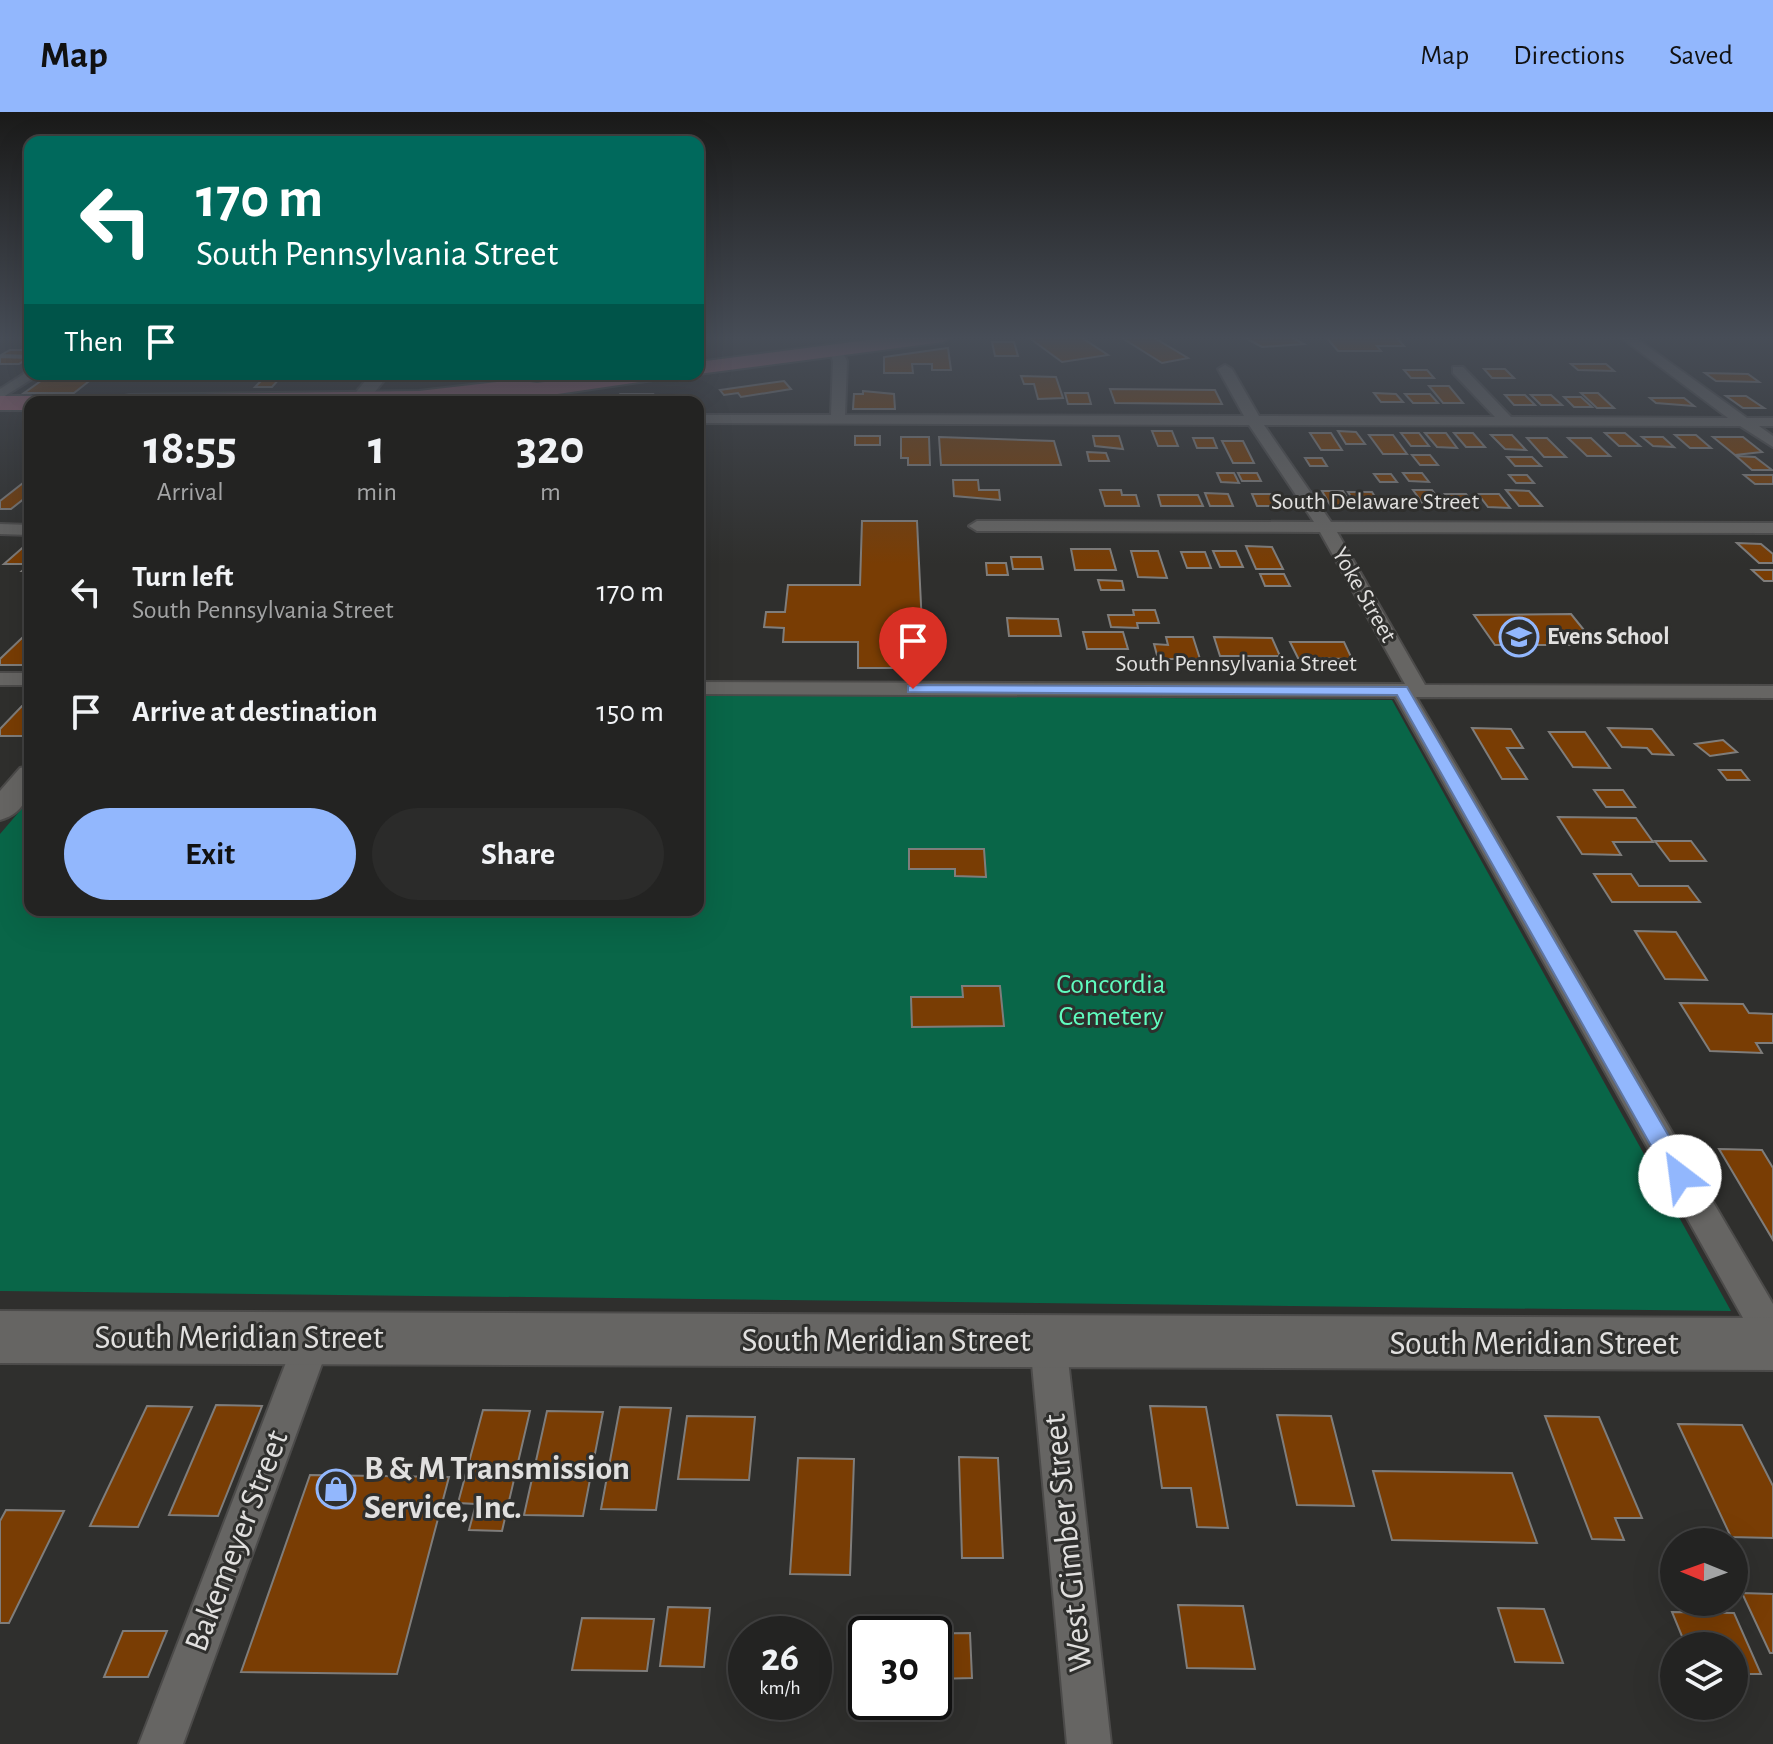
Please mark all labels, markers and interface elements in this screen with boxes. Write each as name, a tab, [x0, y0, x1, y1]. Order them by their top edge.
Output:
text: Map	[40, 37, 108, 75]
text: Map	[1420, 42, 1469, 70]
text: Directions	[1513, 42, 1625, 70]
text: Saved	[1669, 42, 1733, 70]
icon: left	[64, 168, 168, 272]
text: 170 m	[196, 171, 323, 227]
text: South Pennsylvania Street	[196, 236, 558, 272]
icon: arrive	[139, 320, 183, 364]
text: Then	[64, 327, 123, 357]
text: 18:55	[143, 425, 237, 473]
text: 1	[368, 425, 385, 473]
text: 320	[516, 425, 585, 473]
text: Arrival	[157, 479, 224, 505]
text: min	[356, 479, 397, 505]
text: m	[540, 479, 561, 505]
street label: South Delaware Street	[1271, 490, 1479, 514]
street label: Yoke Street	[1327, 544, 1401, 647]
text: Turn left	[132, 562, 233, 592]
icon: left	[64, 570, 108, 614]
text: 170 m	[596, 577, 664, 607]
text: South Pennsylvania Street	[132, 597, 394, 623]
pin	[879, 607, 947, 689]
school or university icon: Evens School	[1498, 616, 1540, 658]
icon: arrive	[891, 619, 935, 663]
place label: Evens School	[1547, 625, 1670, 649]
street label: South Pennsylvania Street	[1115, 652, 1357, 676]
icon: arrive	[64, 690, 108, 734]
text: Arrive at destination	[132, 697, 378, 727]
text: 150 m	[596, 697, 664, 727]
button: Exit	[64, 808, 356, 900]
button: Share	[372, 808, 664, 900]
park label: Concordia Cemetery	[1056, 971, 1166, 1031]
position arrow	[1638, 1134, 1722, 1218]
street label: South Meridian Street	[95, 1321, 384, 1355]
street label: South Meridian Street	[742, 1324, 1031, 1358]
street label: South Meridian Street	[1390, 1327, 1679, 1361]
street label: West Gimber Street	[1038, 1412, 1098, 1674]
street label: Bakemeyer Street	[179, 1426, 295, 1656]
place label: B & M Transmission Service, Inc.	[364, 1452, 630, 1525]
shop icon: B & M Transmission Service, Inc.	[315, 1468, 357, 1510]
north arrow	[1660, 1528, 1748, 1616]
map controls	[1660, 1528, 1748, 1720]
speed limit sign: 30	[848, 1616, 952, 1720]
button: layers	[1660, 1632, 1748, 1720]
text: 26	[761, 1638, 799, 1678]
text: km/h	[759, 1678, 801, 1698]

